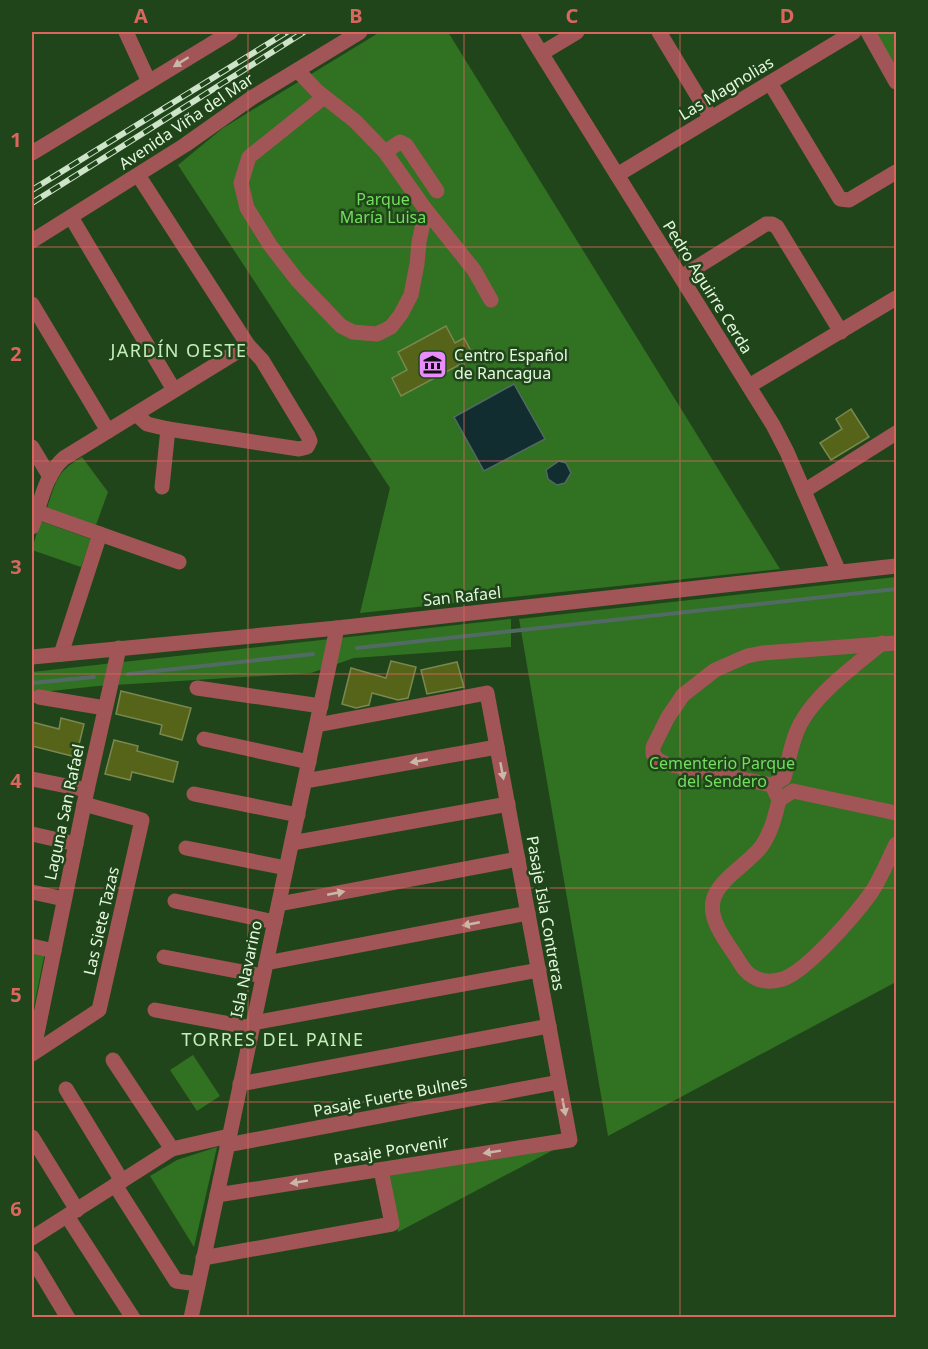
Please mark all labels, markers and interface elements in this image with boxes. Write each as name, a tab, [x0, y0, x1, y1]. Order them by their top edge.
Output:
text: A	[134, 2, 148, 29]
text: B	[349, 2, 363, 29]
text: C	[566, 2, 579, 29]
text: D	[780, 2, 794, 29]
street label: Las Magnolias	[674, 51, 778, 125]
one-way arrow	[173, 57, 189, 68]
street label: Avenida Viña del Mar	[114, 67, 258, 174]
text: 1	[10, 126, 22, 153]
park label: Parque María Luisa	[340, 188, 426, 228]
street label: Pedro Aguirre Cerda	[658, 216, 758, 358]
district label: JARDÍN OESTE	[108, 338, 248, 362]
text: 2	[10, 340, 22, 367]
place label: Centro Español de Rancagua	[454, 344, 568, 384]
museum icon: Centro Español de Rancagua	[417, 348, 449, 380]
text: 3	[10, 553, 22, 580]
street label: San Rafael	[422, 581, 502, 611]
street label: Laguna San Rafael	[39, 742, 89, 882]
park label: Cementerio Parque del Sendero	[649, 752, 795, 792]
one-way arrow	[409, 757, 428, 766]
one-way arrow	[498, 761, 507, 780]
text: 4	[10, 767, 22, 794]
street label: Pasaje Isla Contreras	[522, 834, 570, 992]
street label: Las Siete Tazas	[78, 865, 124, 977]
one-way arrow	[327, 888, 346, 897]
street label: Isla Navarino	[225, 918, 267, 1020]
one-way arrow	[461, 920, 480, 929]
text: 5	[10, 981, 22, 1008]
district label: TORRES DEL PAINE	[181, 1027, 365, 1051]
street label: Pasaje Fuerte Bulnes	[311, 1070, 469, 1122]
one-way arrow	[560, 1098, 569, 1117]
street label: Pasaje Porvenir	[332, 1130, 451, 1170]
one-way arrow	[482, 1148, 501, 1157]
one-way arrow	[289, 1178, 308, 1187]
text: 6	[10, 1195, 22, 1222]

